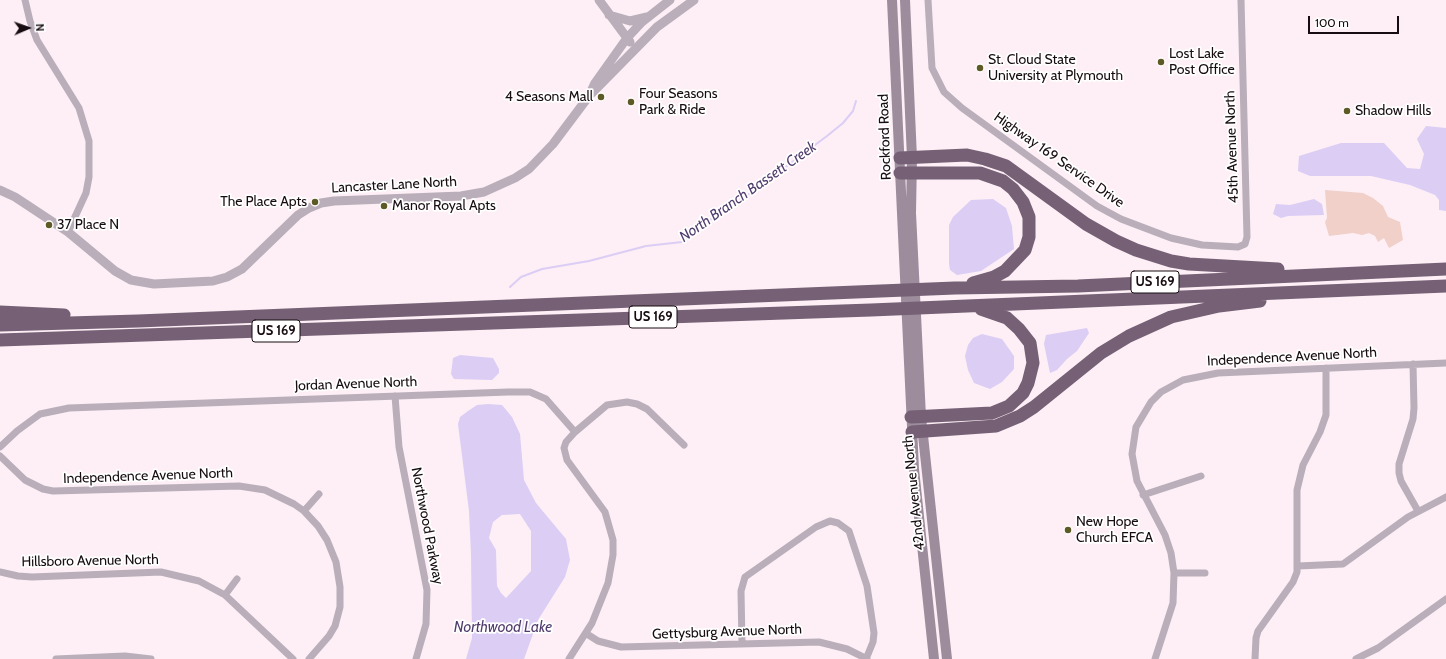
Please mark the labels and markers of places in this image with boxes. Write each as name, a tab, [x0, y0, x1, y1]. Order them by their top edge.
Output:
place label: Lost Lake Post Office	[1169, 46, 1235, 78]
place label: St. Cloud State University at Plymouth	[988, 52, 1123, 84]
marker: Lost Lake Post Office	[1156, 57, 1166, 67]
marker: St. Cloud State University at Plymouth	[975, 63, 985, 73]
place label: Four Seasons Park & Ride	[639, 86, 717, 118]
place label: 4 Seasons Mall	[505, 89, 593, 105]
marker: 4 Seasons Mall	[596, 92, 606, 102]
marker: Four Seasons Park & Ride	[626, 97, 636, 107]
place label: Shadow Hills	[1355, 103, 1431, 119]
marker: Shadow Hills	[1342, 106, 1352, 116]
place label: The Place Apts	[220, 194, 307, 210]
marker: The Place Apts	[310, 197, 320, 207]
place label: Manor Royal Apts	[392, 198, 496, 214]
marker: Manor Royal Apts	[379, 201, 389, 211]
place label: 37 Place N	[57, 217, 119, 233]
marker: 37 Place N	[44, 220, 54, 230]
place label: New Hope Church EFCA	[1076, 514, 1153, 546]
marker: New Hope Church EFCA	[1063, 525, 1073, 535]

